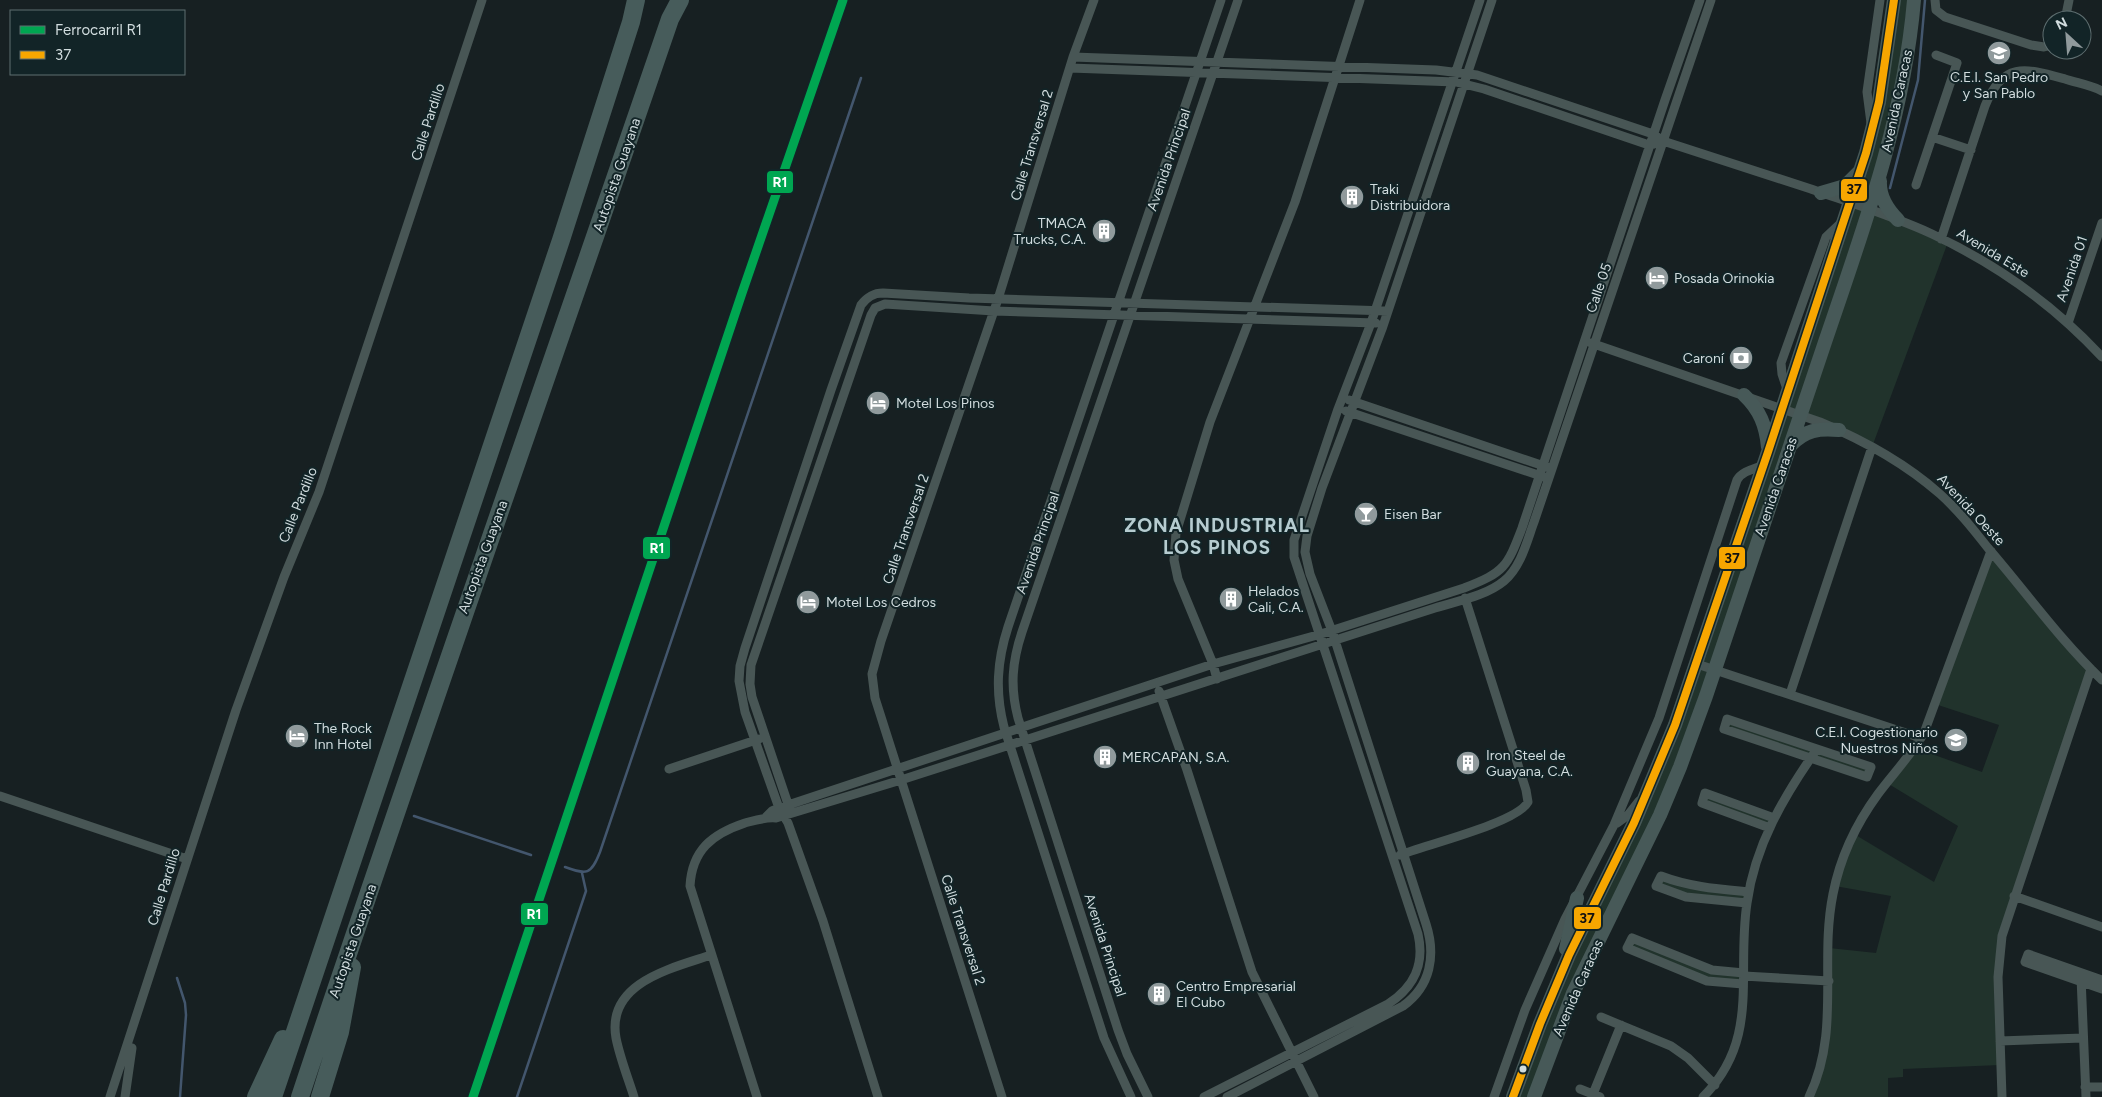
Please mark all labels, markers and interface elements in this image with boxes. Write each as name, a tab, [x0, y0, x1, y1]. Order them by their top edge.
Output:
legend	[10, 10, 185, 75]
north arrow	[2042, 10, 2092, 60]
text: N	[2053, 14, 2070, 34]
text: Ferrocarril R1	[55, 21, 142, 39]
school or university icon: C.E.I. San Pedro y San Pablo	[1986, 40, 2012, 66]
text: 37	[55, 46, 71, 64]
street label: Avenida Caracas	[1878, 48, 1916, 154]
place label: C.E.I. San Pedro y San Pablo	[1950, 69, 2048, 102]
street label: Calle Pardillo	[408, 81, 448, 163]
street label: Calle Transversal 2	[1007, 87, 1057, 203]
street label: Avenida Principal	[1144, 107, 1194, 213]
street label: Autopista Guayana	[590, 116, 644, 234]
line badge: R1	[766, 170, 794, 194]
text: R1	[773, 174, 787, 191]
line badge: 37	[1840, 178, 1868, 202]
place label: Traki Distribuidora	[1370, 181, 1450, 214]
text: 37	[1846, 181, 1862, 198]
building icon: Traki Distribuidora	[1339, 184, 1365, 210]
place label: TMACA Trucks, C.A.	[1013, 215, 1087, 248]
building icon: TMACA Trucks, C.A.	[1091, 218, 1117, 244]
street label: Avenida Este	[1954, 225, 2033, 281]
street label: Avenida 01	[2053, 234, 2091, 304]
street label: Calle 05	[1583, 261, 1615, 315]
hotel icon: Posada Orinokia	[1644, 265, 1670, 291]
place label: Posada Orinokia	[1674, 270, 1775, 287]
bank icon: Caroní	[1728, 345, 1754, 371]
place label: Caroní	[1683, 350, 1725, 367]
hotel icon: Motel Los Pinos	[865, 390, 891, 416]
place label: Motel Los Pinos	[896, 395, 995, 412]
street label: Avenida Caracas	[1751, 435, 1801, 539]
street label: Calle Pardillo	[275, 465, 321, 545]
street label: Avenida Oeste	[1933, 471, 2009, 550]
street label: Calle Transversal 2	[879, 472, 933, 586]
street label: Avenida Principal	[1013, 490, 1063, 596]
street label: Autopista Guayana	[455, 498, 511, 616]
bar icon: Eisen Bar	[1353, 501, 1379, 527]
place label: Eisen Bar	[1384, 506, 1442, 523]
district label: ZONA INDUSTRIAL LOS PINOS	[1124, 514, 1310, 559]
line badge: R1	[642, 536, 671, 560]
text: R1	[650, 540, 664, 557]
line badge: 37	[1718, 546, 1746, 570]
text: 37	[1724, 550, 1740, 567]
place label: Helados Cali, C.A.	[1248, 583, 1304, 616]
building icon: Helados Cali, C.A.	[1218, 586, 1244, 612]
hotel icon: Motel Los Cedros	[795, 589, 821, 615]
place label: Motel Los Cedros	[826, 594, 936, 611]
place label: The Rock Inn Hotel	[314, 720, 372, 753]
hotel icon: The Rock Inn Hotel	[284, 723, 310, 749]
place label: C.E.I. Cogestionario Nuestros Niños	[1815, 724, 1938, 757]
school or university icon: C.E.I. Cogestionario Nuestros Niños	[1943, 727, 1969, 753]
building icon: MERCAPAN, S.A.	[1092, 744, 1118, 770]
place label: Iron Steel de Guayana, C.A.	[1486, 747, 1573, 780]
place label: MERCAPAN, S.A.	[1122, 749, 1229, 766]
building icon: Iron Steel de Guayana, C.A.	[1455, 750, 1481, 776]
street label: Calle Pardillo	[144, 846, 184, 928]
street label: Calle Transversal 2	[937, 873, 989, 987]
street label: Autopista Guayana	[326, 882, 380, 1000]
street label: Avenida Principal	[1080, 891, 1130, 999]
line badge: R1	[520, 902, 549, 926]
text: R1	[527, 906, 541, 923]
line badge: 37	[1573, 906, 1602, 930]
text: 37	[1579, 910, 1595, 927]
street label: Avenida Caracas	[1549, 937, 1607, 1039]
place label: Centro Empresarial El Cubo	[1176, 978, 1296, 1011]
building icon: Centro Empresarial El Cubo	[1146, 981, 1172, 1007]
unlabelled marker	[1518, 1064, 1528, 1074]

